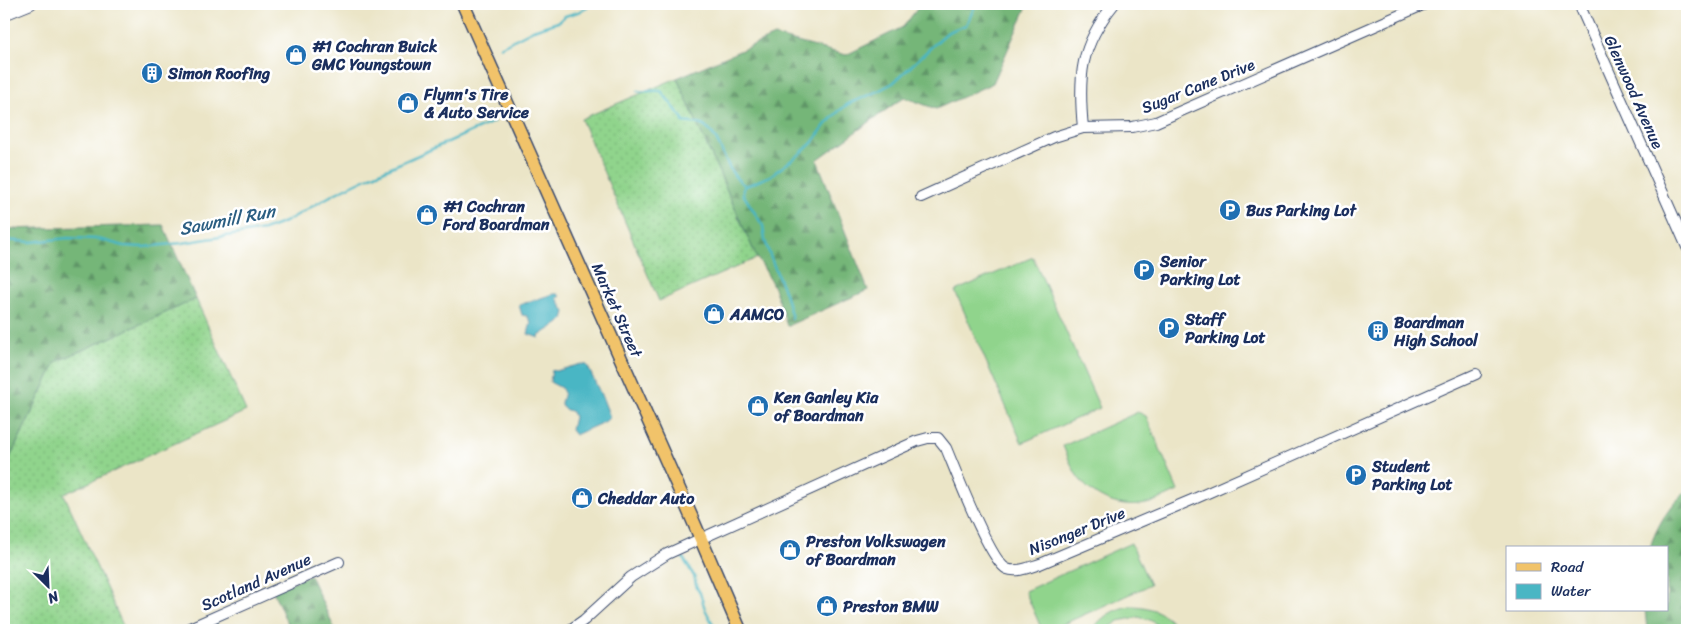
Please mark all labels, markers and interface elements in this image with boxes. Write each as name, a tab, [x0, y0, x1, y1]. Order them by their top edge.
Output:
street label: Glenwood Avenue	[1596, 30, 1672, 154]
place label: #1 Cochran Buick GMC Youngstown	[311, 32, 438, 79]
shop icon: #1 Cochran Buick GMC Youngstown	[284, 43, 308, 67]
street label: Sugar Cane Drive	[1137, 50, 1259, 122]
place label: Simon Roofing	[167, 59, 271, 88]
building icon: Simon Roofing	[140, 61, 164, 85]
place label: Flynn's Tire & Auto Service	[423, 80, 530, 127]
shop icon: Flynn's Tire & Auto Service	[396, 91, 420, 115]
place label: #1 Cochran Ford Boardman	[442, 192, 550, 239]
water label: Sawmill Run	[176, 195, 280, 245]
place label: Bus Parking Lot	[1246, 196, 1357, 225]
parking icon: Bus Parking Lot	[1218, 198, 1242, 222]
shop icon: #1 Cochran Ford Boardman	[415, 203, 439, 227]
place label: Senior Parking Lot	[1159, 247, 1240, 294]
street label: Market Street	[583, 258, 651, 363]
parking icon: Senior Parking Lot	[1132, 258, 1156, 282]
place label: AAMCO	[729, 300, 784, 329]
shop icon: AAMCO	[702, 302, 726, 326]
place label: Staff Parking Lot	[1184, 305, 1265, 352]
place label: Boardman High School	[1393, 308, 1479, 355]
parking icon: Staff Parking Lot	[1157, 316, 1181, 340]
building icon: Boardman High School	[1366, 319, 1390, 343]
place label: Ken Ganley Kia of Boardman	[773, 383, 879, 430]
shop icon: Ken Ganley Kia of Boardman	[746, 394, 770, 418]
place label: Student Parking Lot	[1371, 452, 1452, 499]
parking icon: Student Parking Lot	[1344, 463, 1368, 487]
place label: Cheddar Auto	[597, 484, 695, 513]
shop icon: Cheddar Auto	[570, 486, 594, 510]
street label: Nisonger Drive	[1024, 498, 1130, 564]
place label: Preston Volkswagen of Boardman	[806, 527, 946, 574]
shop icon: Preston Volkswagen of Boardman	[778, 538, 802, 562]
street label: Scotland Avenue	[196, 545, 316, 619]
legend	[1506, 546, 1668, 612]
text: Road	[1551, 554, 1584, 580]
north arrow	[22, 562, 72, 612]
text: Water	[1551, 578, 1591, 604]
text: N	[43, 584, 64, 611]
place label: Preston BMW	[843, 592, 939, 621]
shop icon: Preston BMW	[815, 594, 839, 618]

